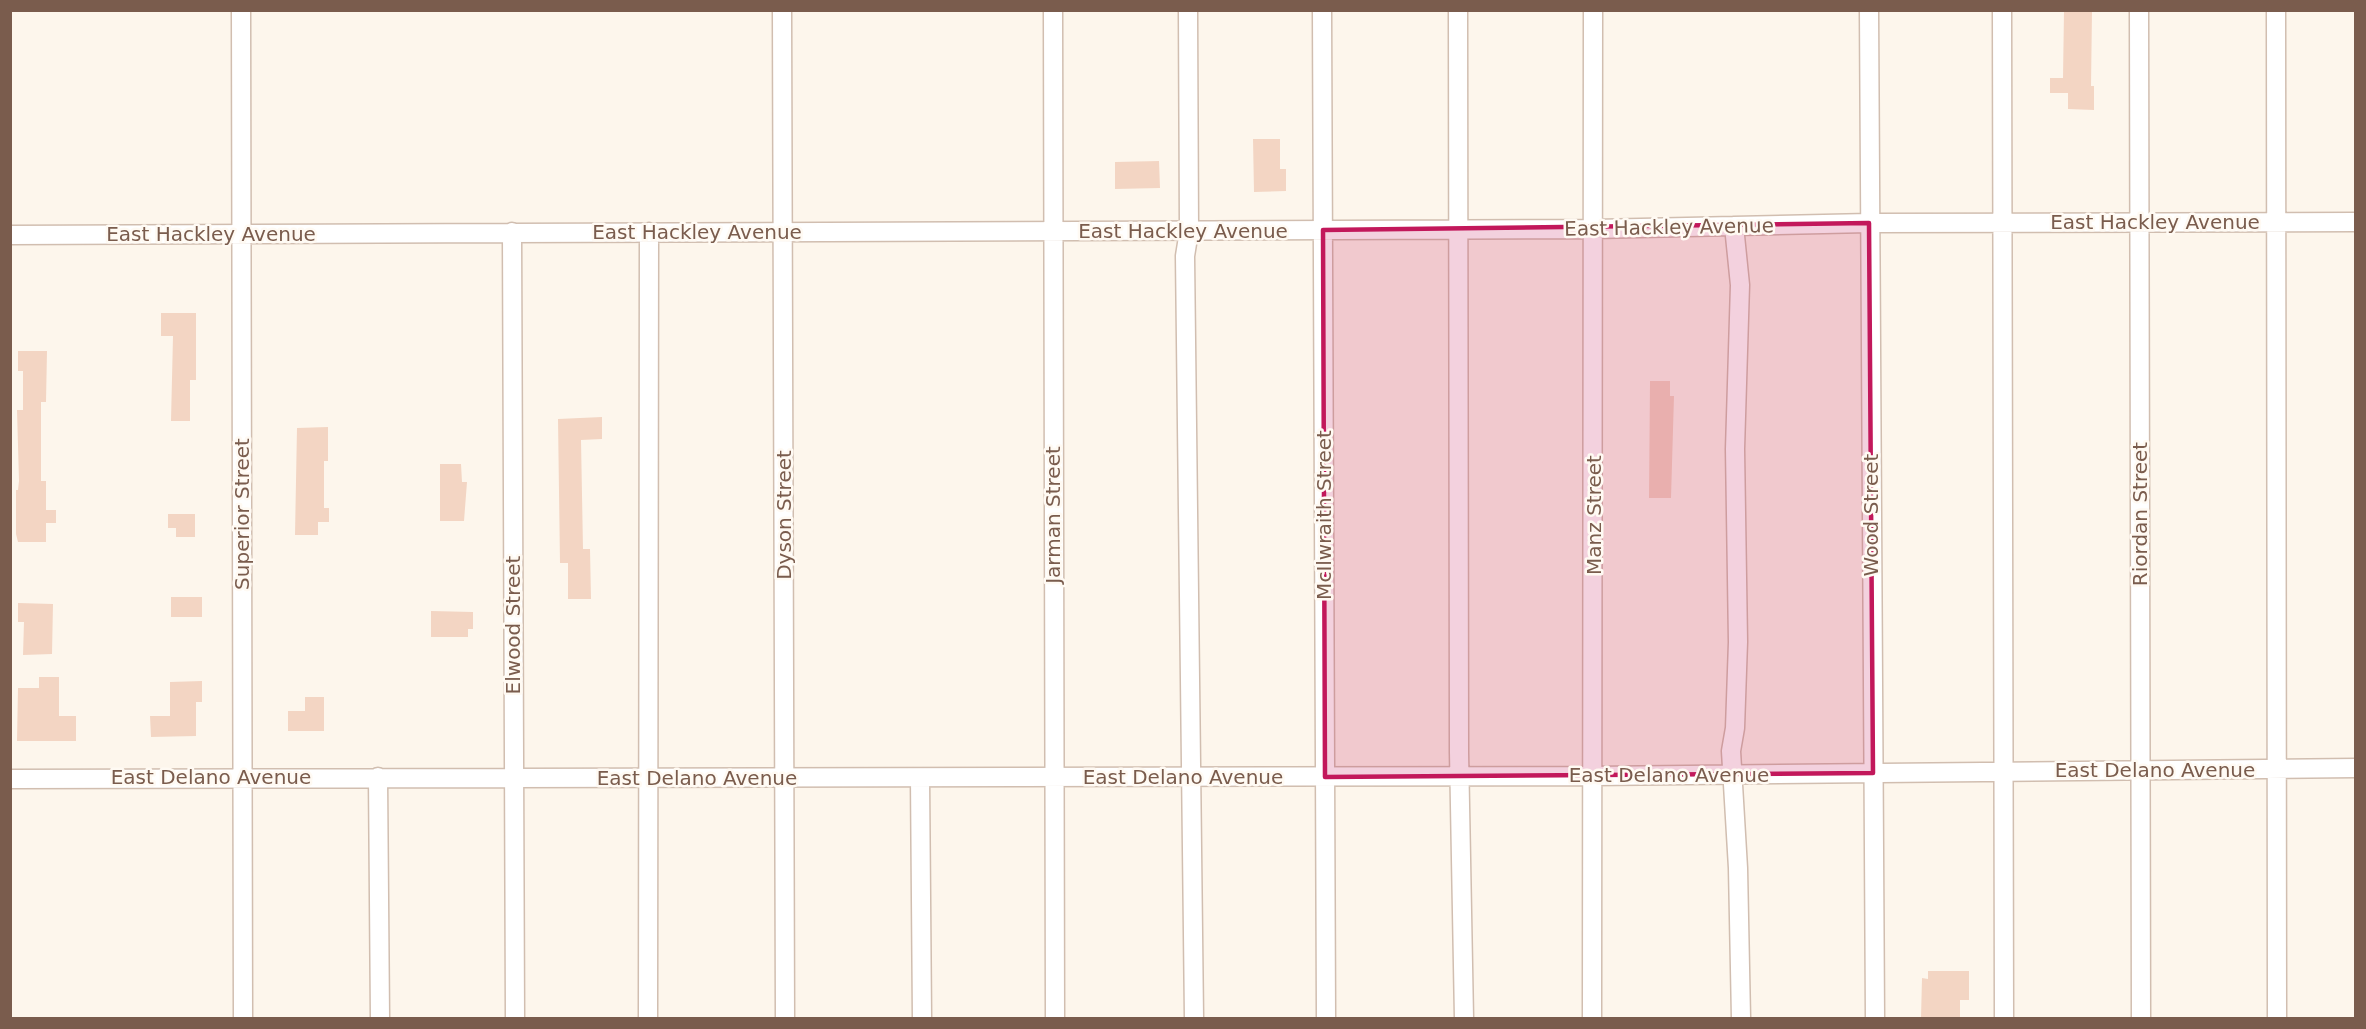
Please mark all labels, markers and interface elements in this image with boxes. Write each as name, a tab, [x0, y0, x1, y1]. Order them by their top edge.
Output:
street label: East Hackley Avenue	[2050, 210, 2260, 234]
street label: East Hackley Avenue	[1564, 213, 1774, 241]
street label: East Hackley Avenue	[1078, 219, 1288, 243]
street label: East Hackley Avenue	[592, 220, 802, 244]
street label: East Hackley Avenue	[106, 222, 316, 246]
street label: McIlwraith Street	[1312, 430, 1336, 600]
street label: Superior Street	[230, 438, 254, 590]
street label: Riordan Street	[2128, 442, 2152, 586]
street label: Jarman Street	[1041, 446, 1065, 586]
street label: Dyson Street	[772, 450, 796, 580]
street label: Wood Street	[1859, 453, 1883, 576]
street label: Manz Street	[1582, 455, 1606, 575]
street label: Elwood Street	[501, 555, 525, 694]
street label: East Delano Avenue	[2055, 758, 2255, 782]
street label: East Delano Avenue	[1569, 763, 1769, 787]
street label: East Delano Avenue	[111, 765, 311, 789]
street label: East Delano Avenue	[1083, 765, 1283, 789]
street label: East Delano Avenue	[597, 766, 797, 790]

